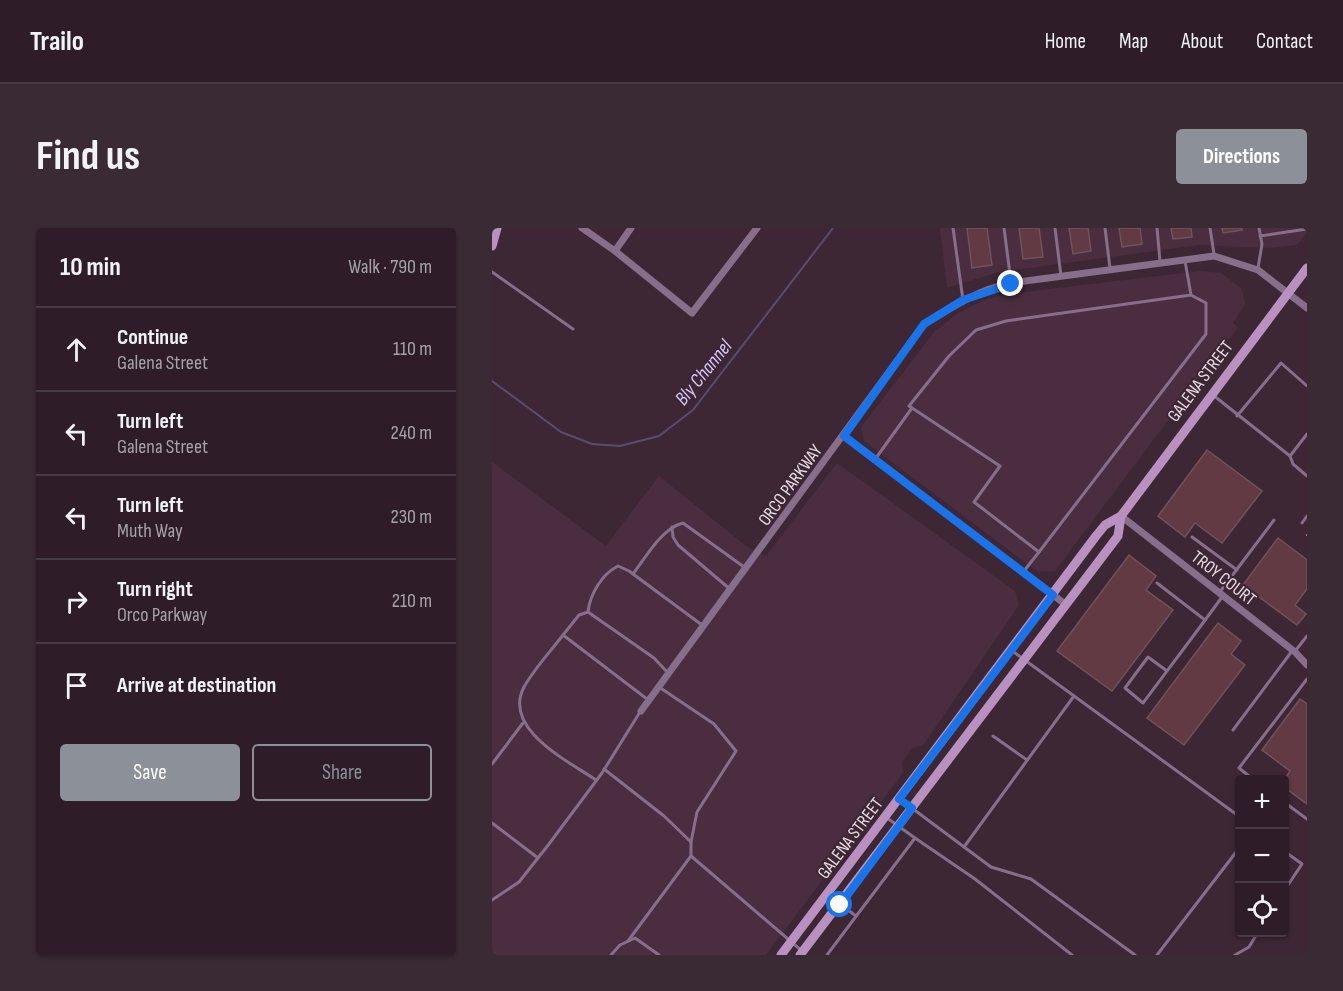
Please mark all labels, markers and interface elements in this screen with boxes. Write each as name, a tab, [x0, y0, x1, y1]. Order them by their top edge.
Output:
text: Trailo	[30, 25, 84, 58]
text: Home	[1045, 29, 1086, 54]
text: Map	[1119, 29, 1148, 54]
text: About	[1181, 29, 1223, 54]
text: Contact	[1256, 29, 1313, 54]
button: Directions	[1176, 129, 1307, 184]
text: Find us	[36, 131, 140, 182]
text: 10 min	[60, 252, 121, 283]
text: Walk · 790 m	[348, 255, 432, 279]
route end	[997, 270, 1023, 296]
text: Continue	[117, 324, 188, 351]
icon: ahead	[60, 333, 93, 366]
water label: Bly Channel	[670, 334, 738, 410]
text: 110 m	[393, 337, 432, 361]
street label: GALENA STREET	[1163, 337, 1238, 426]
text: Galena Street	[117, 351, 208, 375]
text: Turn left	[117, 408, 183, 435]
icon: left	[60, 417, 93, 450]
text: 240 m	[391, 421, 432, 445]
text: Galena Street	[117, 435, 208, 459]
street label: ORCO PARKWAY	[754, 440, 827, 530]
text: Turn left	[117, 492, 183, 519]
icon: left	[60, 501, 93, 534]
text: 230 m	[390, 505, 432, 529]
text: Muth Way	[117, 519, 183, 543]
street label: TROY COURT	[1187, 547, 1260, 610]
text: Turn right	[117, 576, 193, 603]
icon: right	[60, 585, 93, 618]
text: 210 m	[392, 589, 432, 613]
text: Orco Parkway	[117, 603, 207, 627]
icon: arrive	[60, 669, 93, 702]
text: Arrive at destination	[117, 672, 276, 699]
button: Save	[60, 744, 240, 801]
button: Share	[252, 744, 432, 801]
map controls	[1235, 775, 1289, 937]
button: +	[1235, 775, 1289, 829]
street label: GALENA STREET	[813, 794, 888, 883]
button: −	[1235, 829, 1289, 883]
button: locate	[1235, 883, 1289, 937]
route start	[826, 891, 852, 917]

